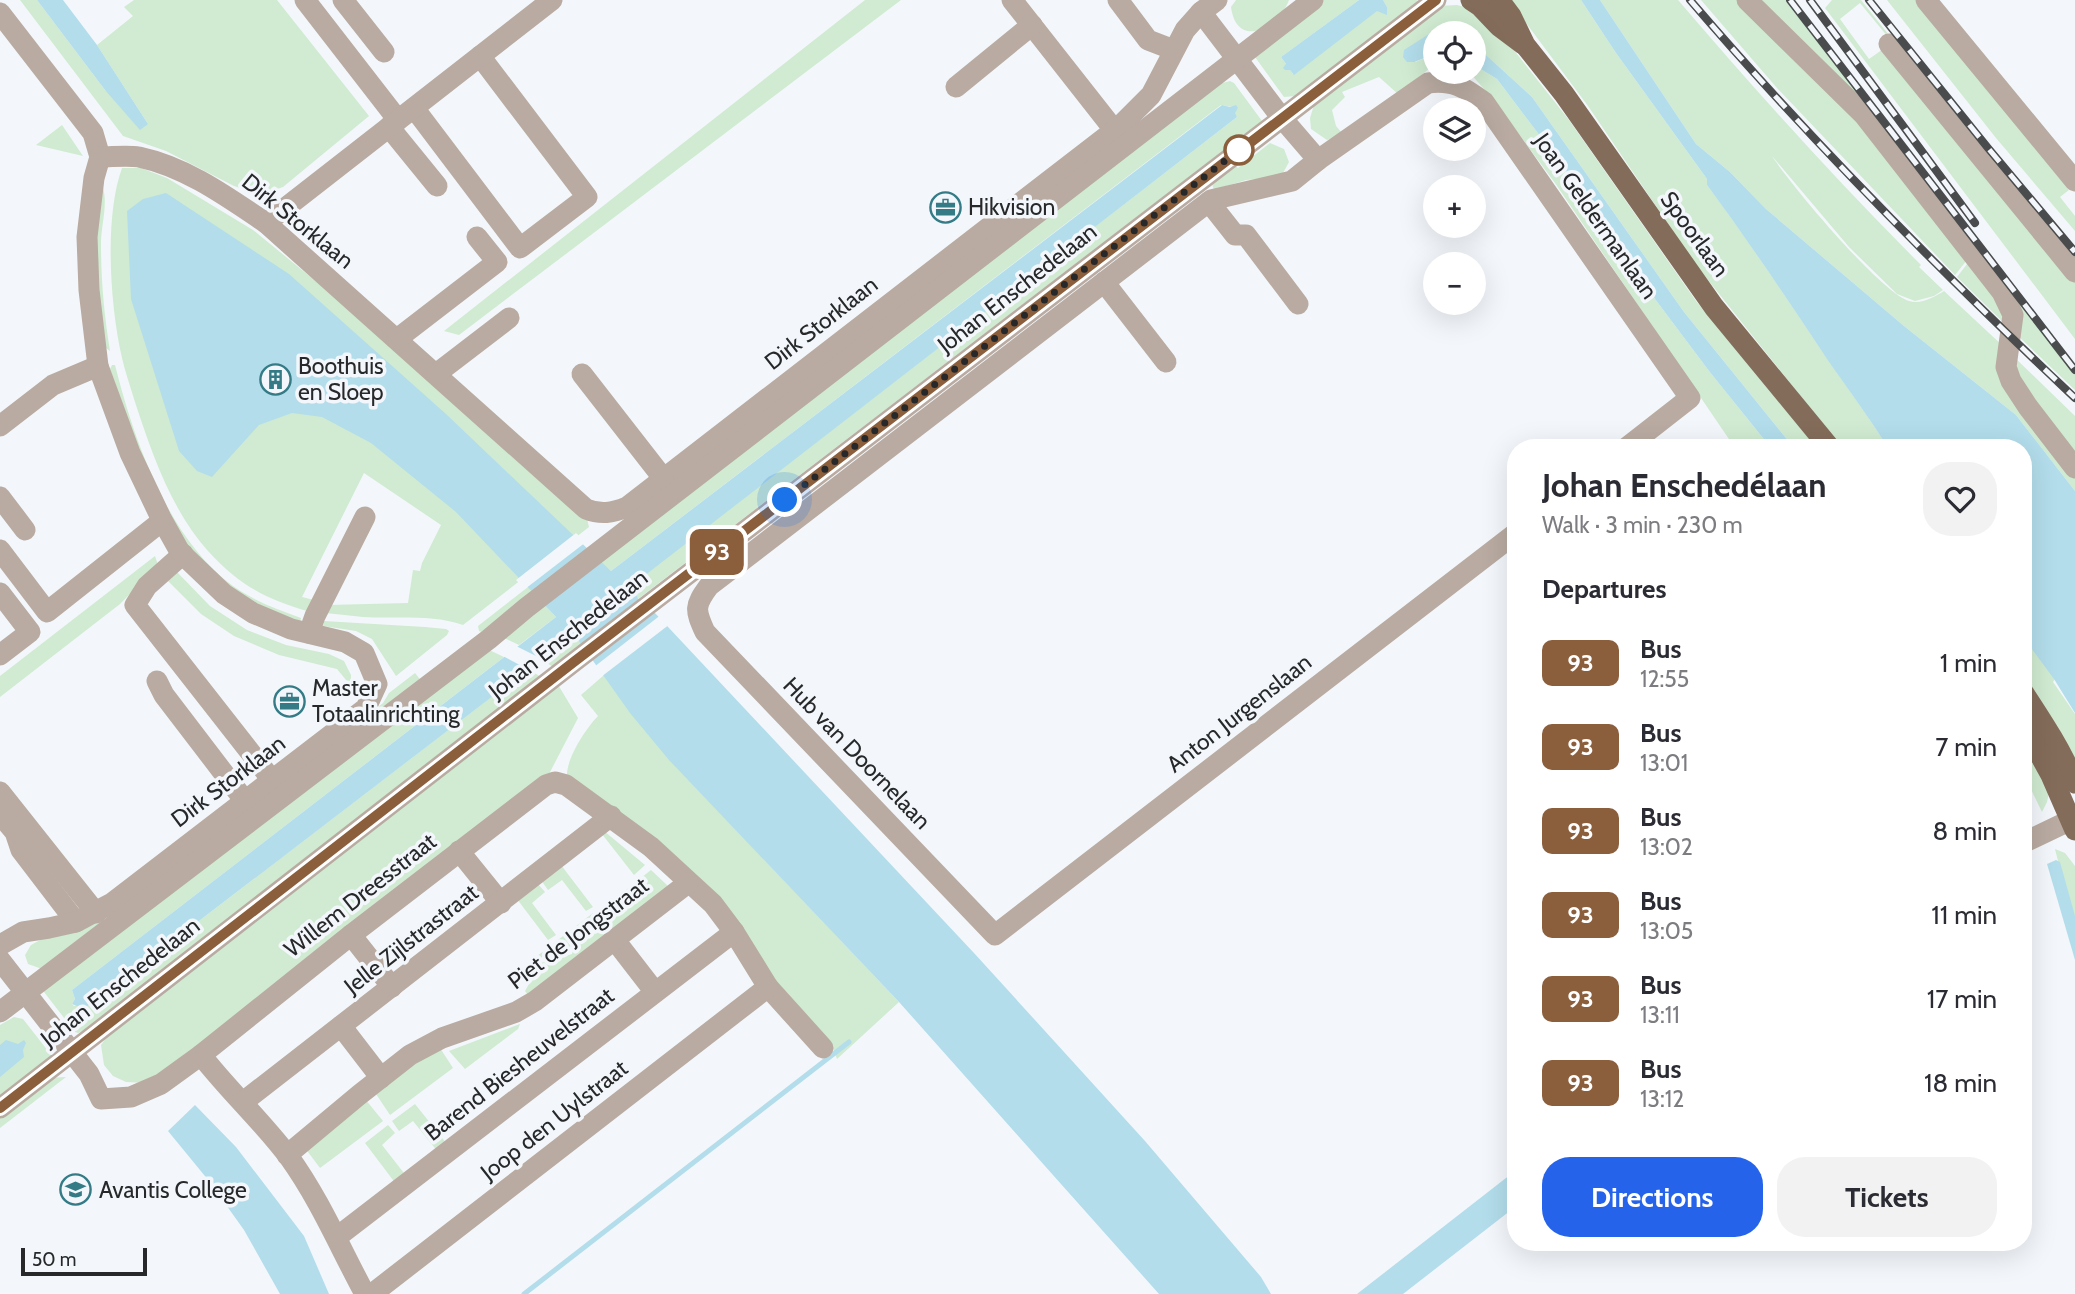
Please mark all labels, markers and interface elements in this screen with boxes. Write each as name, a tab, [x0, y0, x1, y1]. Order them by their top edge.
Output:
map controls	[1423, 21, 1486, 315]
button: locate	[1423, 21, 1486, 84]
button: layers	[1423, 98, 1486, 161]
street label: Joan Geldermanlaan	[1528, 127, 1664, 304]
unlabelled marker	[1224, 135, 1254, 165]
street label: Dirk Storklaan	[237, 167, 359, 275]
button: +	[1423, 175, 1486, 238]
street label: Spoorlaan	[1655, 186, 1735, 282]
office icon: Hikvision	[928, 190, 962, 224]
place label: Hikvision	[968, 193, 1055, 221]
street label: Johan Enschedelaan	[931, 217, 1102, 359]
button: −	[1423, 252, 1486, 315]
street label: Dirk Storklaan	[759, 270, 883, 376]
place label: Boothuis en Sloep	[298, 352, 384, 406]
building icon: Boothuis en Sloep	[258, 362, 292, 396]
button: heart	[1923, 462, 1997, 536]
text: Johan Enschedélaan	[1542, 465, 1826, 505]
your location	[767, 482, 802, 517]
text: Walk · 3 min · 230 m	[1542, 511, 1743, 539]
line badge: 93	[686, 529, 748, 575]
text: 93	[704, 537, 730, 566]
street label: Johan Enschedelaan	[482, 563, 653, 705]
text: Departures	[1542, 573, 1666, 605]
text: Bus	[1640, 633, 1681, 665]
text: 1 min	[1940, 647, 1997, 679]
street label: Anton Jurgenslaan	[1161, 648, 1317, 778]
text: 93	[1567, 648, 1594, 677]
text: 12:55	[1640, 665, 1689, 693]
street label: Hub van Doornelaan	[777, 671, 937, 835]
place label: Master Totaalinrichting	[312, 674, 460, 728]
office icon: Master Totaalinrichting	[272, 684, 306, 718]
text: Bus	[1640, 717, 1681, 749]
street label: Dirk Storklaan	[165, 729, 291, 833]
text: 7 min	[1935, 731, 1997, 763]
text: 93	[1567, 732, 1594, 761]
text: 13:01	[1640, 749, 1688, 777]
text: Bus	[1640, 801, 1681, 833]
text: 8 min	[1933, 815, 1997, 847]
text: 93	[1567, 816, 1594, 845]
street label: Willem Dreesstraat	[279, 827, 442, 963]
text: 13:02	[1640, 833, 1693, 861]
street label: Piet de Jongstraat	[502, 871, 654, 995]
street label: Jelle Zijlstrastraat	[338, 878, 484, 1001]
text: Bus	[1640, 885, 1681, 917]
text: 11 min	[1931, 899, 1997, 931]
text: 93	[1567, 900, 1594, 929]
street label: Johan Enschedelaan	[34, 911, 205, 1053]
text: 13:05	[1640, 917, 1693, 945]
text: Bus	[1640, 969, 1681, 1001]
street label: Barend Biesheuvelstraat	[419, 981, 619, 1147]
text: 17 min	[1927, 983, 1997, 1015]
text: 93	[1567, 984, 1594, 1013]
text: 13:11	[1640, 1001, 1680, 1029]
text: Bus	[1640, 1053, 1681, 1085]
street label: Joop den Uylstraat	[474, 1054, 633, 1187]
text: 18 min	[1924, 1067, 1997, 1099]
text: 93	[1567, 1068, 1594, 1097]
text: 13:12	[1640, 1085, 1684, 1113]
button: Directions	[1542, 1157, 1763, 1237]
button: Tickets	[1777, 1157, 1997, 1237]
school or university icon: Avantis College	[59, 1173, 93, 1207]
place label: Avantis College	[99, 1176, 247, 1204]
scale bar	[21, 1245, 147, 1277]
text: 50 m	[32, 1248, 76, 1271]

